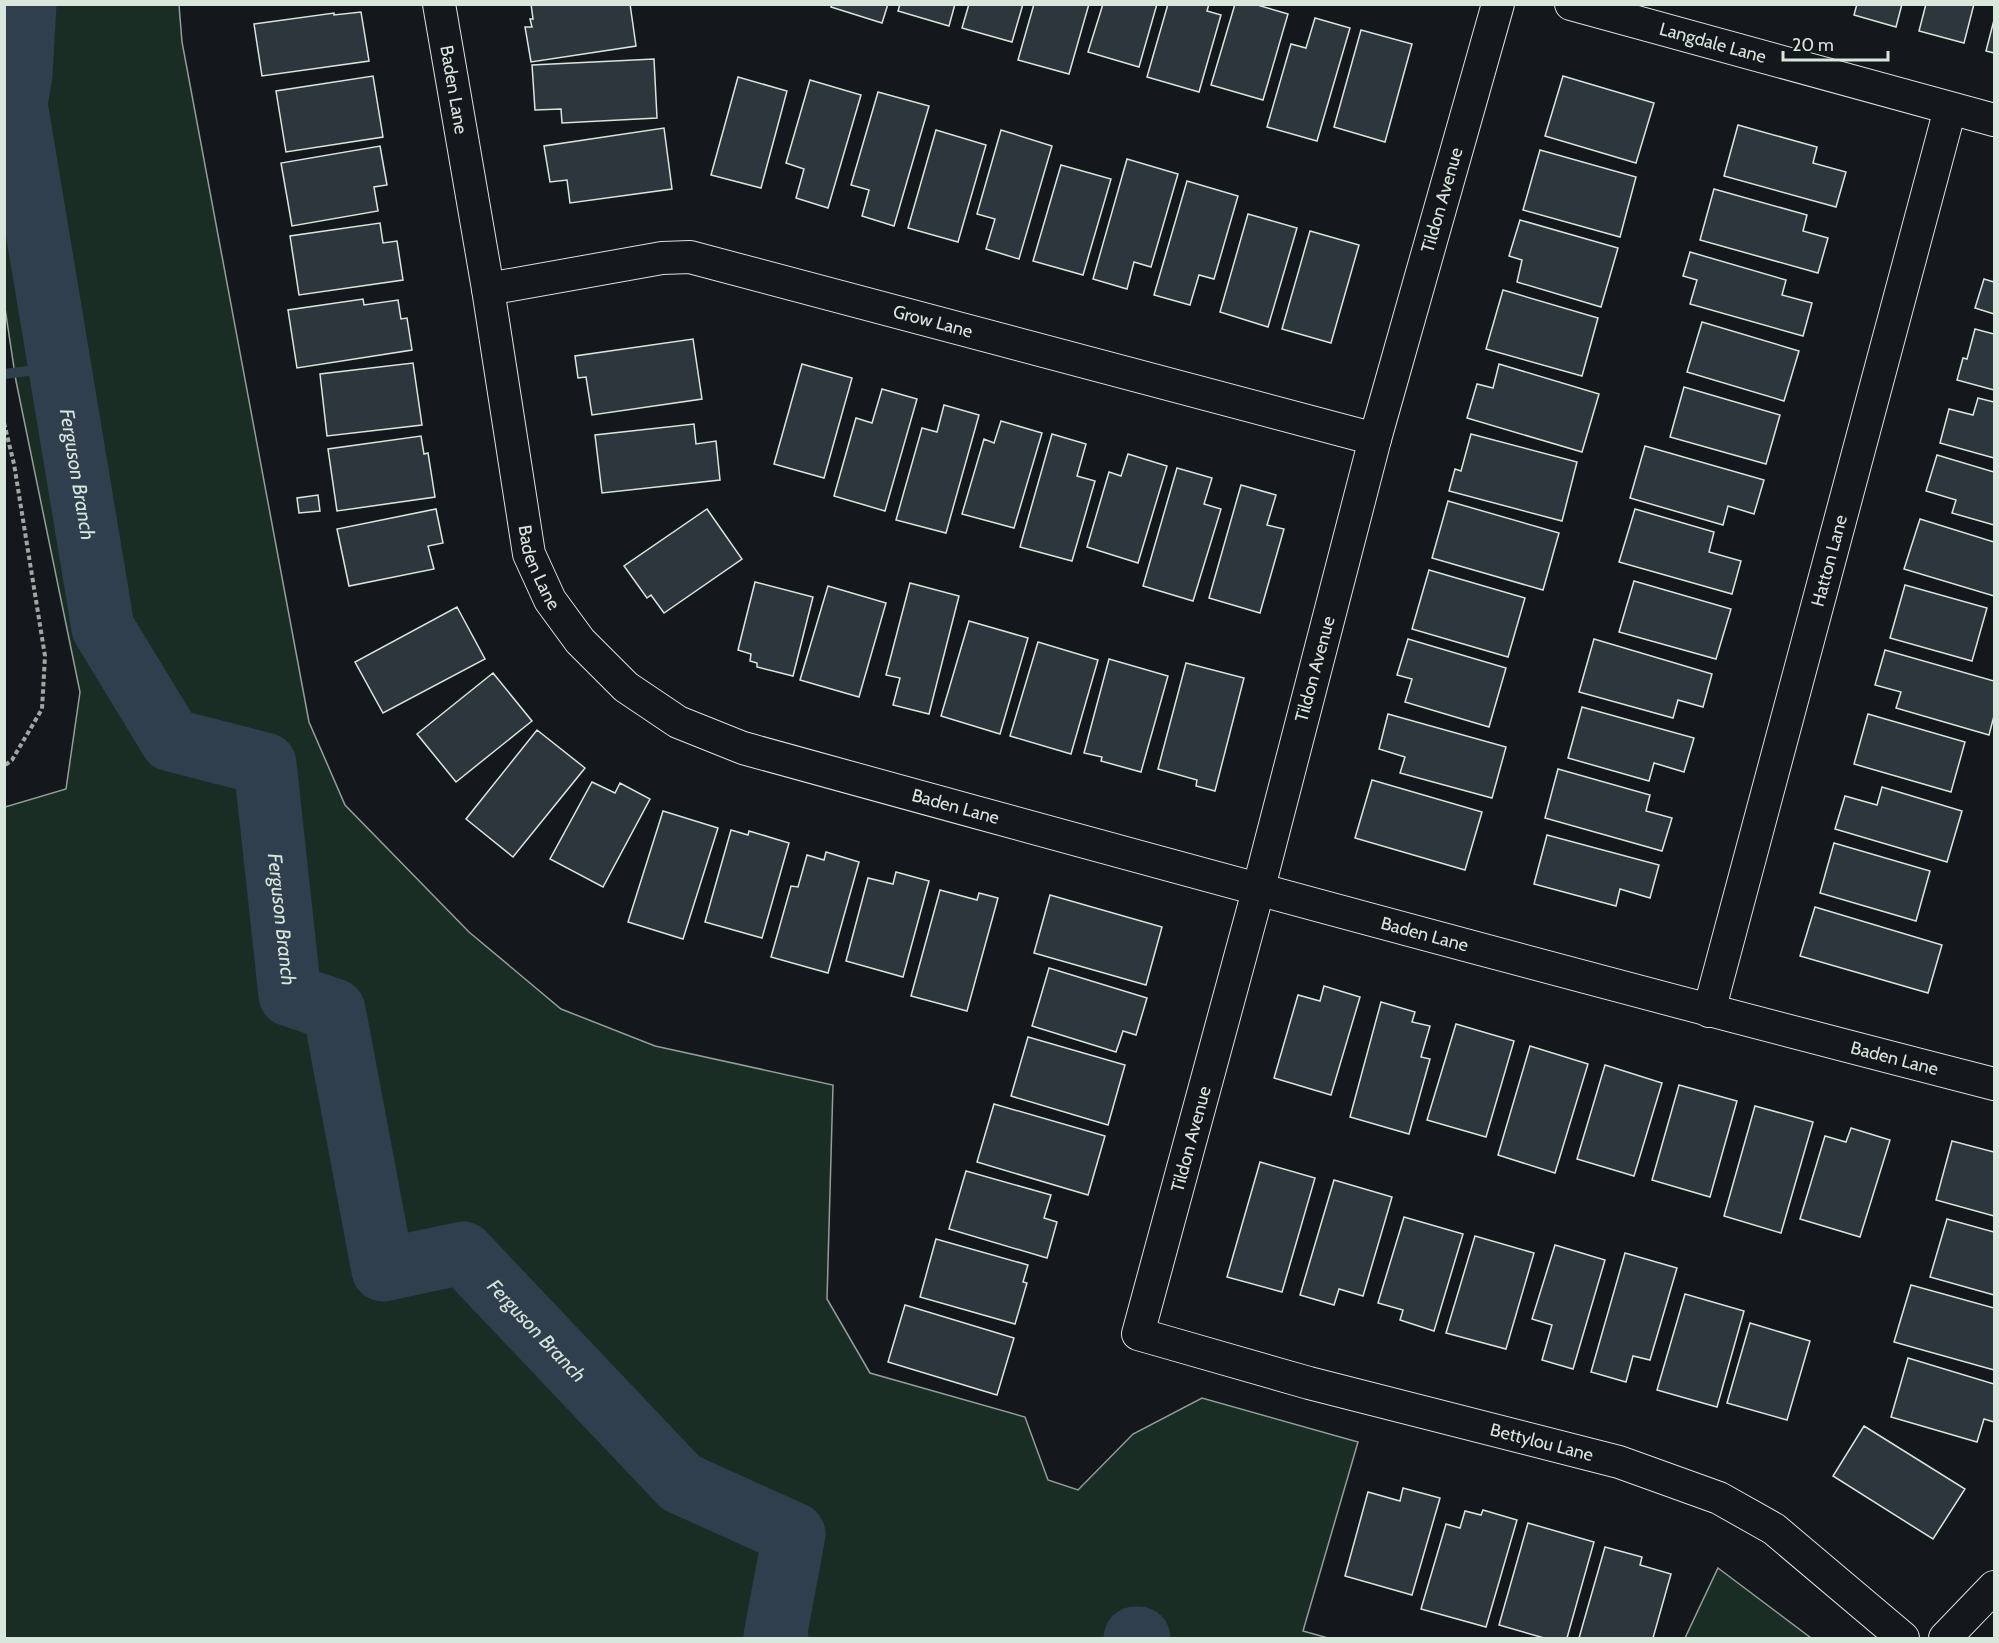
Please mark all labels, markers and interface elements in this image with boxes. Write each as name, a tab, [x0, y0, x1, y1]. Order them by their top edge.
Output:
street label: Langdale Lane	[1657, 18, 1769, 68]
scale bar	[1783, 24, 1888, 62]
text: 20 m	[1792, 34, 1834, 56]
street label: Baden Lane	[435, 44, 472, 136]
street label: Tildon Avenue	[1416, 145, 1468, 255]
street label: Grow Lane	[891, 300, 975, 343]
water label: Ferguson Branch	[55, 407, 100, 542]
street label: Hatton Lane	[1807, 513, 1852, 609]
street label: Baden Lane	[514, 523, 565, 615]
street label: Tildon Avenue	[1290, 614, 1340, 724]
street label: Baden Lane	[909, 784, 1002, 829]
water label: Ferguson Branch	[263, 852, 301, 987]
street label: Baden Lane	[1378, 912, 1471, 957]
street label: Baden Lane	[1848, 1036, 1941, 1080]
street label: Tildon Avenue	[1166, 1084, 1216, 1194]
water label: Ferguson Branch	[482, 1274, 591, 1387]
street label: Bettylou Lane	[1488, 1419, 1596, 1466]

